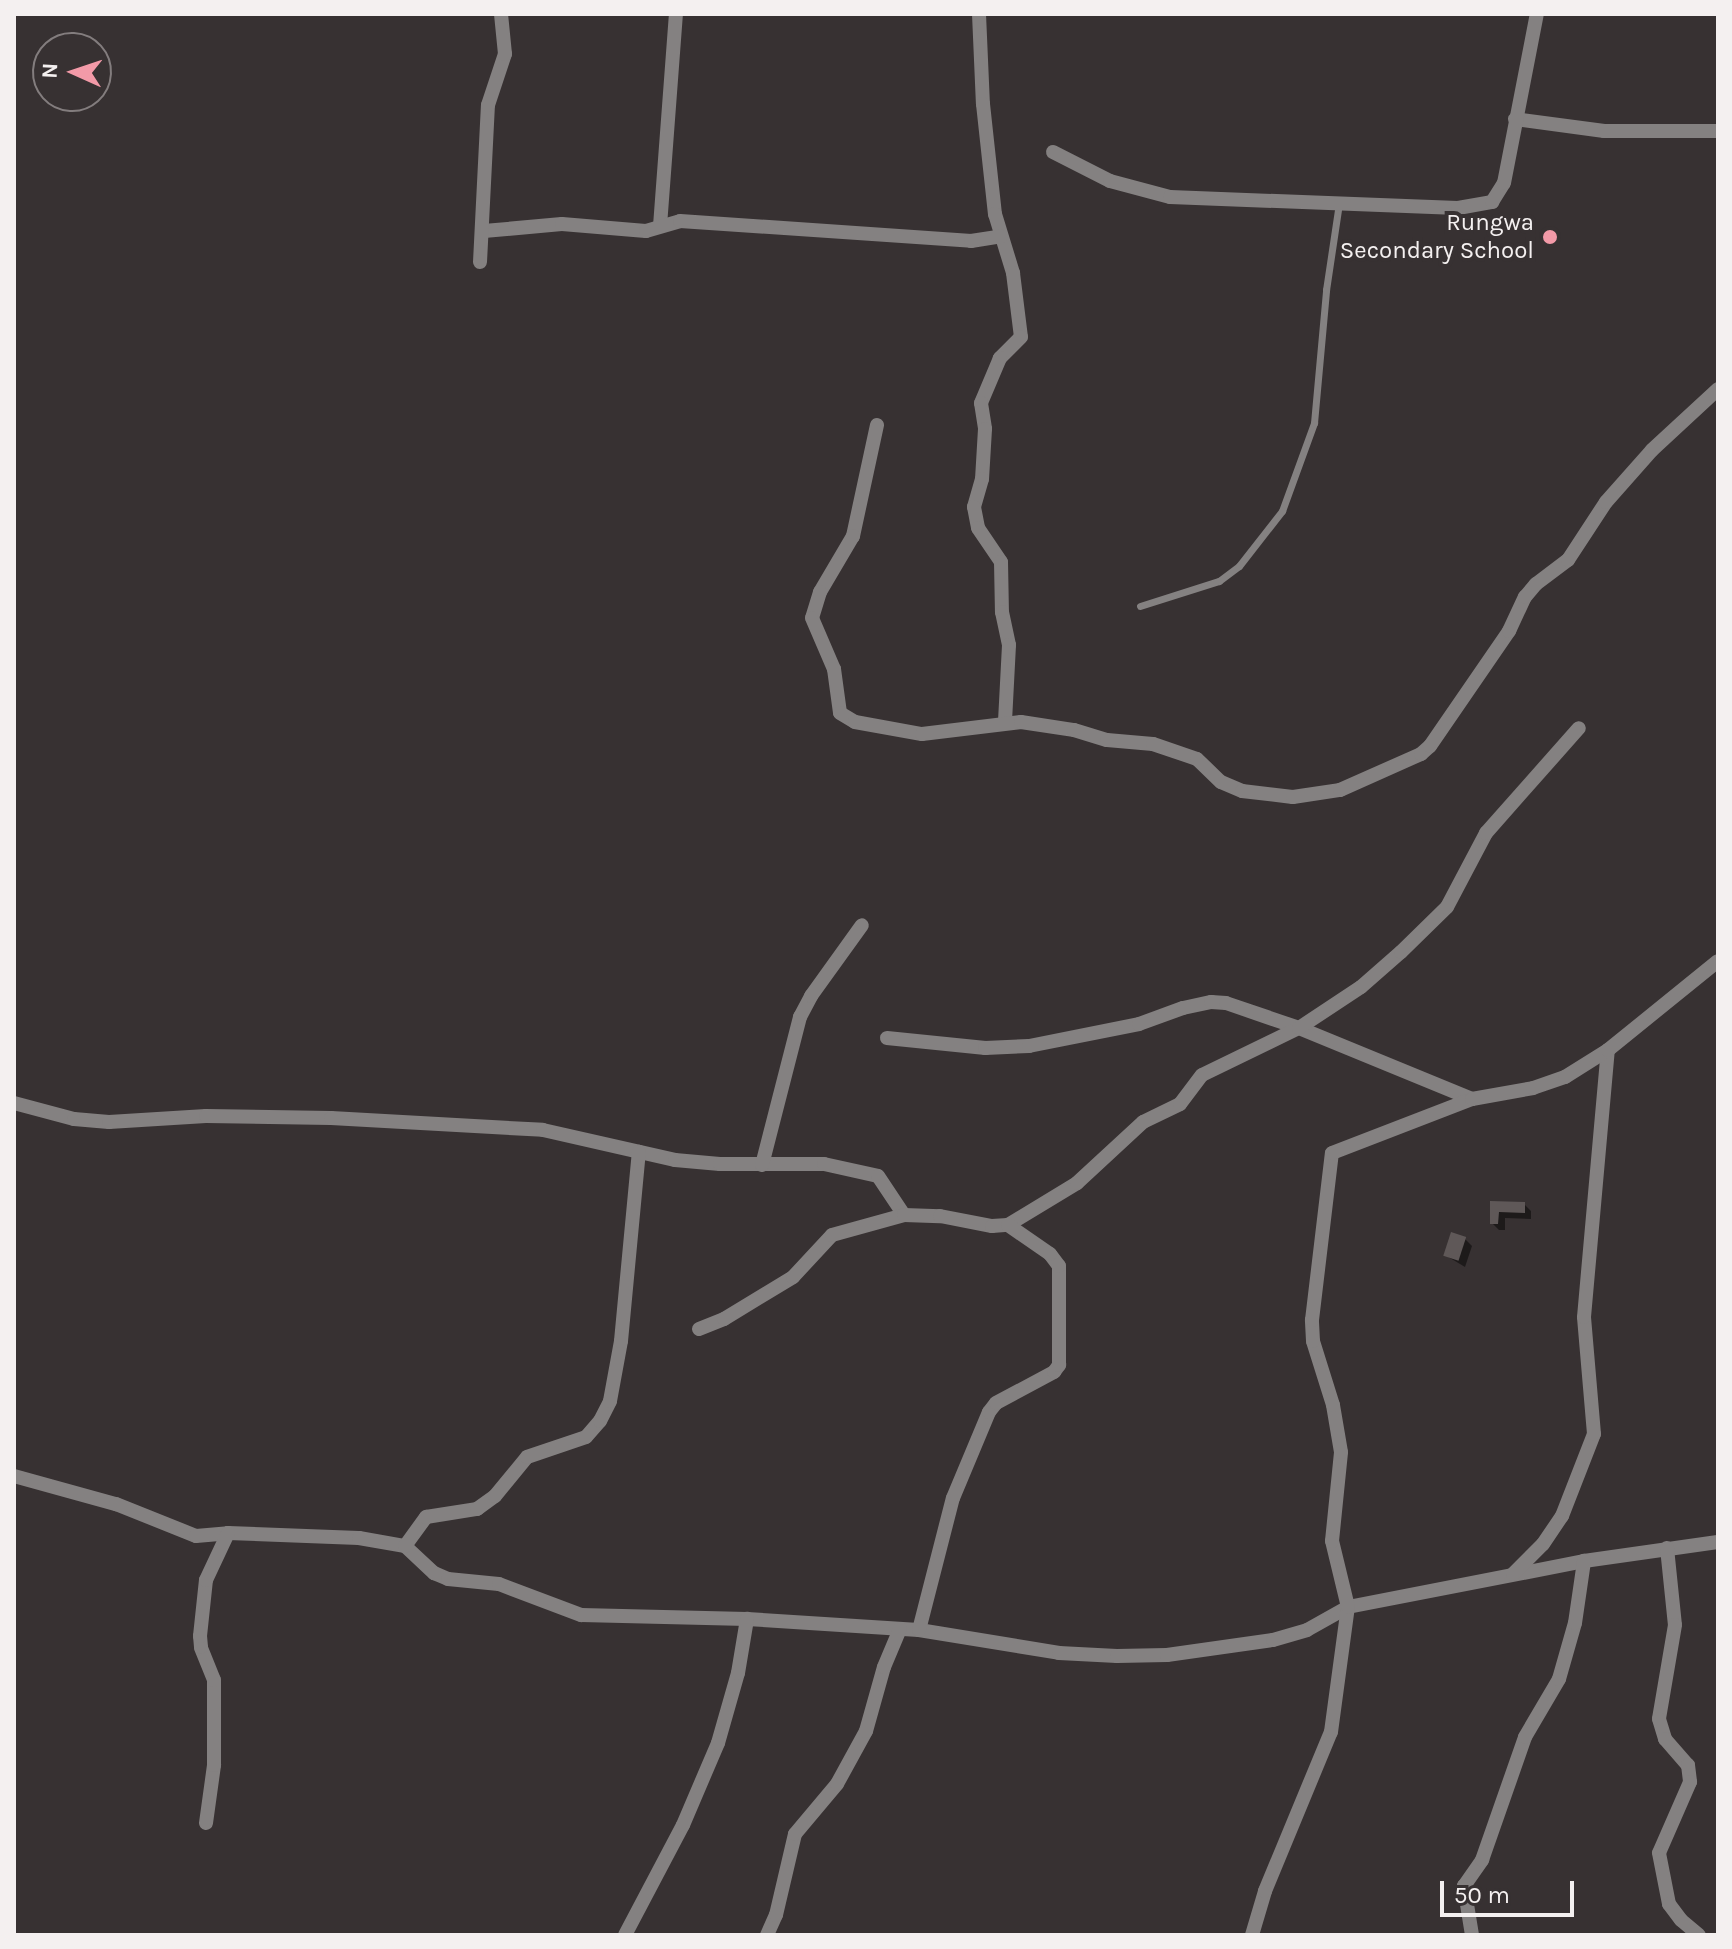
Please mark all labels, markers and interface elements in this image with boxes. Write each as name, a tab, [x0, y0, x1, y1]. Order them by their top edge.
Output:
north arrow	[32, 32, 112, 112]
text: N	[37, 62, 63, 79]
place label: Rungwa Secondary School	[1340, 209, 1534, 265]
marker: Rungwa Secondary School	[1541, 228, 1559, 246]
scale bar	[1444, 1865, 1578, 1915]
text: 50 m	[1454, 1881, 1510, 1909]

